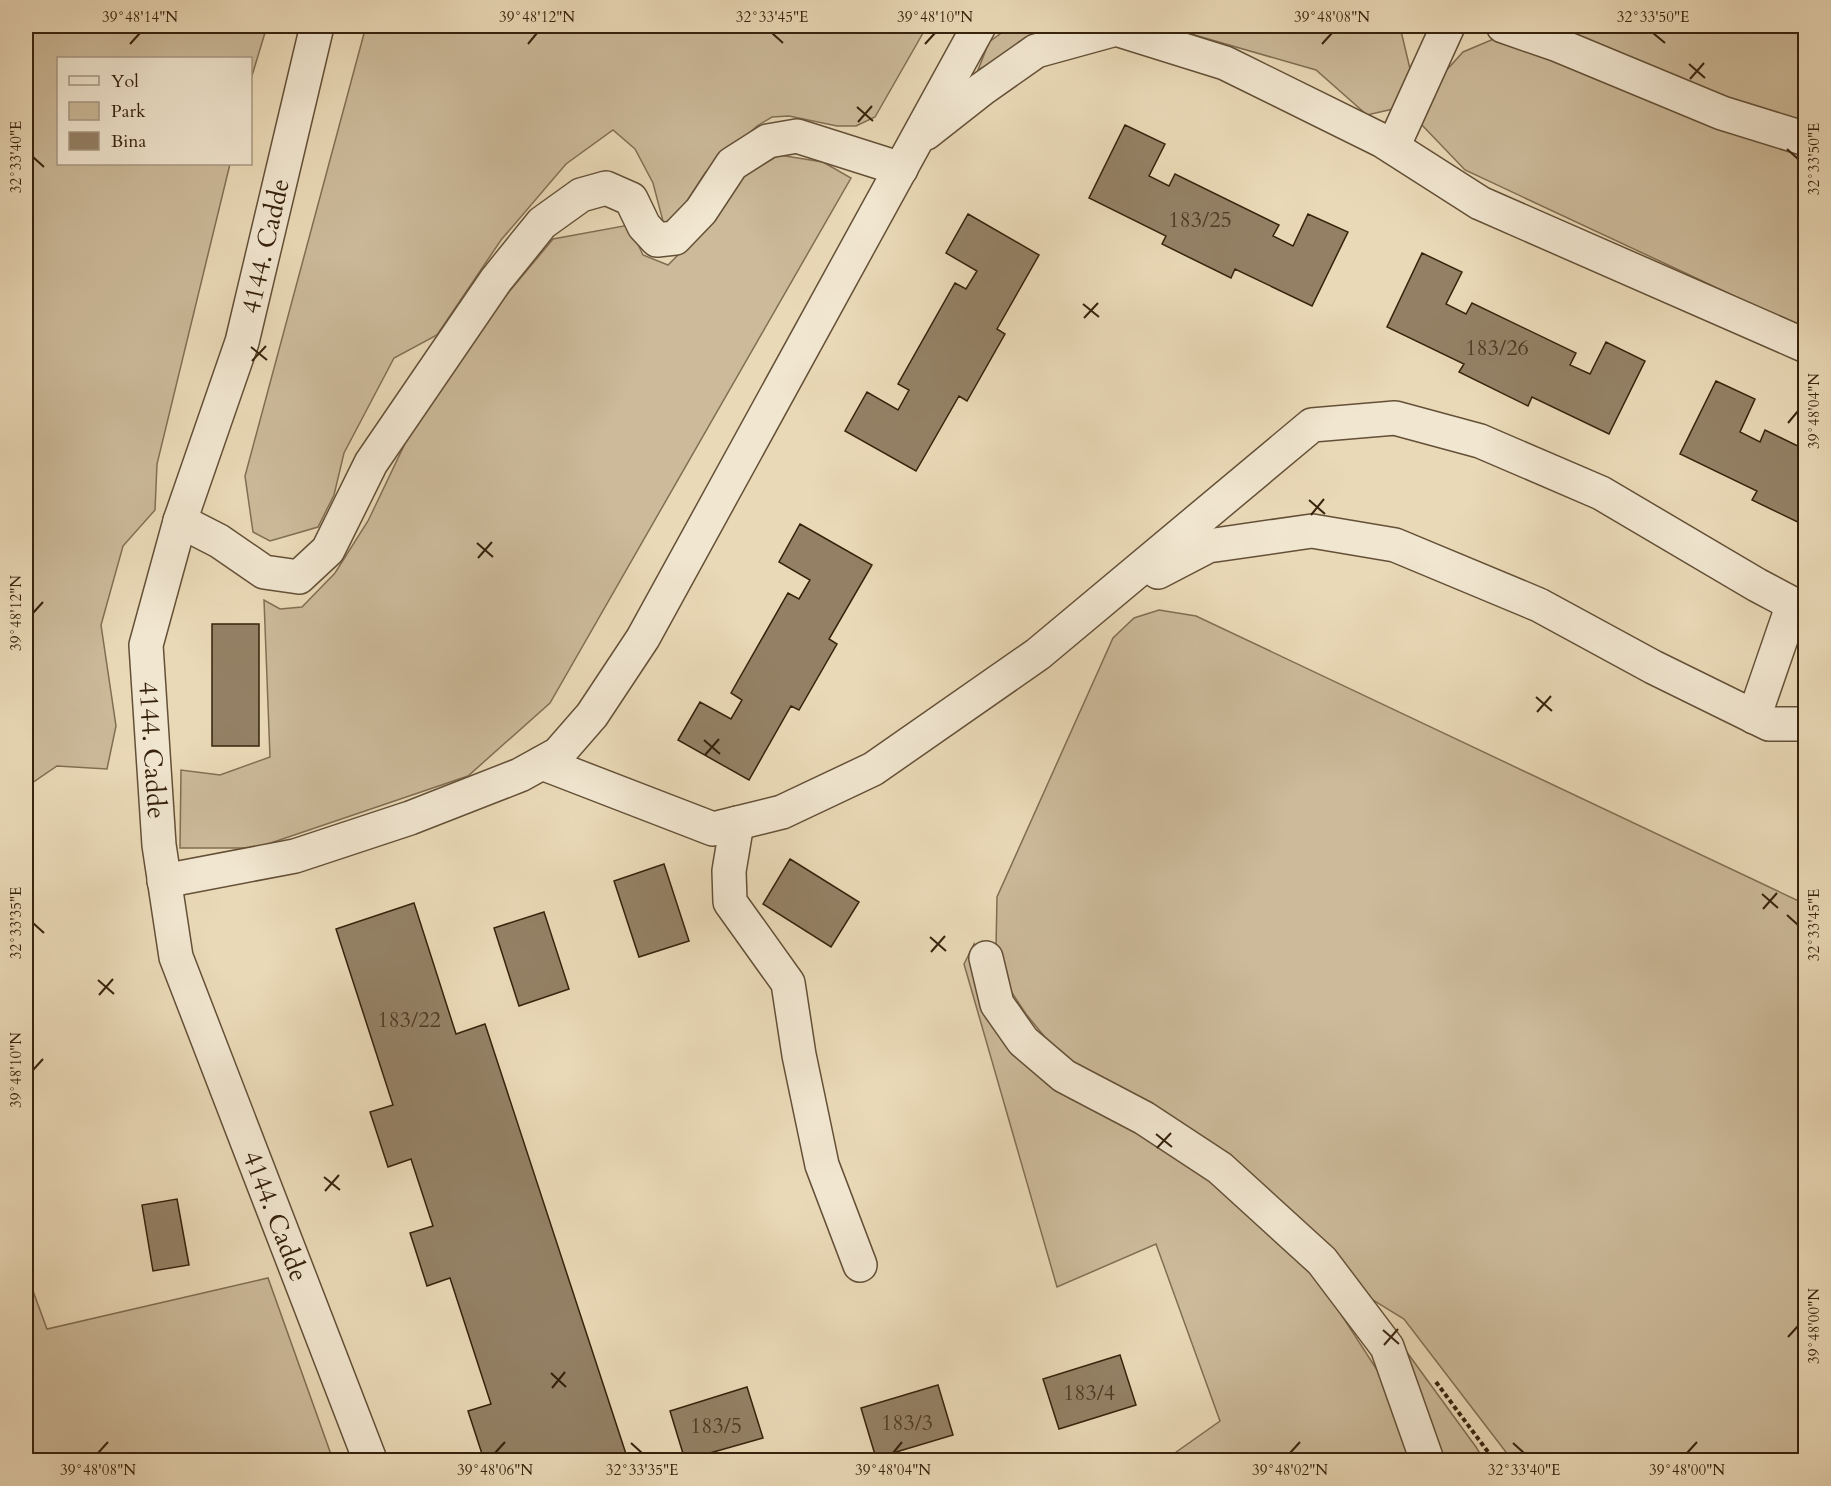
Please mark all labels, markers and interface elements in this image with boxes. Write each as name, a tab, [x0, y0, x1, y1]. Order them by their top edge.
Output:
text: 39°48'14"N	[102, 7, 178, 27]
text: 39°48'12"N	[499, 7, 575, 27]
text: 32°33'45"E	[736, 7, 808, 27]
text: 39°48'10"N	[897, 7, 973, 27]
text: 39°48'08"N	[1294, 7, 1370, 27]
text: 32°33'50"E	[1617, 7, 1689, 27]
legend	[57, 57, 252, 165]
text: Yol	[111, 69, 139, 94]
text: Park	[111, 99, 146, 124]
text: 32°33'40"E	[6, 121, 26, 193]
text: 32°33'50"E	[1804, 123, 1824, 195]
text: Bina	[111, 129, 147, 154]
street label: 4144. Cadde	[233, 175, 298, 317]
house number: 183/25	[1168, 205, 1232, 235]
house number: 183/26	[1465, 333, 1529, 363]
text: 39°48'04"N	[1804, 373, 1824, 449]
text: 39°48'12"N	[6, 575, 26, 651]
street label: 4144. Cadde	[130, 680, 174, 820]
text: 32°33'35"E	[6, 887, 26, 959]
text: 32°33'45"E	[1804, 889, 1824, 961]
house number: 183/22	[377, 1005, 441, 1035]
text: 39°48'10"N	[6, 1032, 26, 1108]
street label: 4144. Cadde	[234, 1146, 316, 1287]
text: 39°48'00"N	[1804, 1288, 1824, 1364]
house number: 183/4	[1063, 1378, 1115, 1408]
house number: 183/3	[881, 1408, 933, 1438]
house number: 183/5	[690, 1411, 742, 1441]
text: 39°48'08"N	[60, 1460, 136, 1480]
text: 39°48'06"N	[457, 1460, 533, 1480]
text: 32°33'35"E	[606, 1460, 678, 1480]
text: 39°48'04"N	[855, 1460, 931, 1480]
text: 39°48'02"N	[1252, 1460, 1328, 1480]
text: 32°33'40"E	[1488, 1460, 1560, 1480]
text: 39°48'00"N	[1649, 1460, 1725, 1480]

